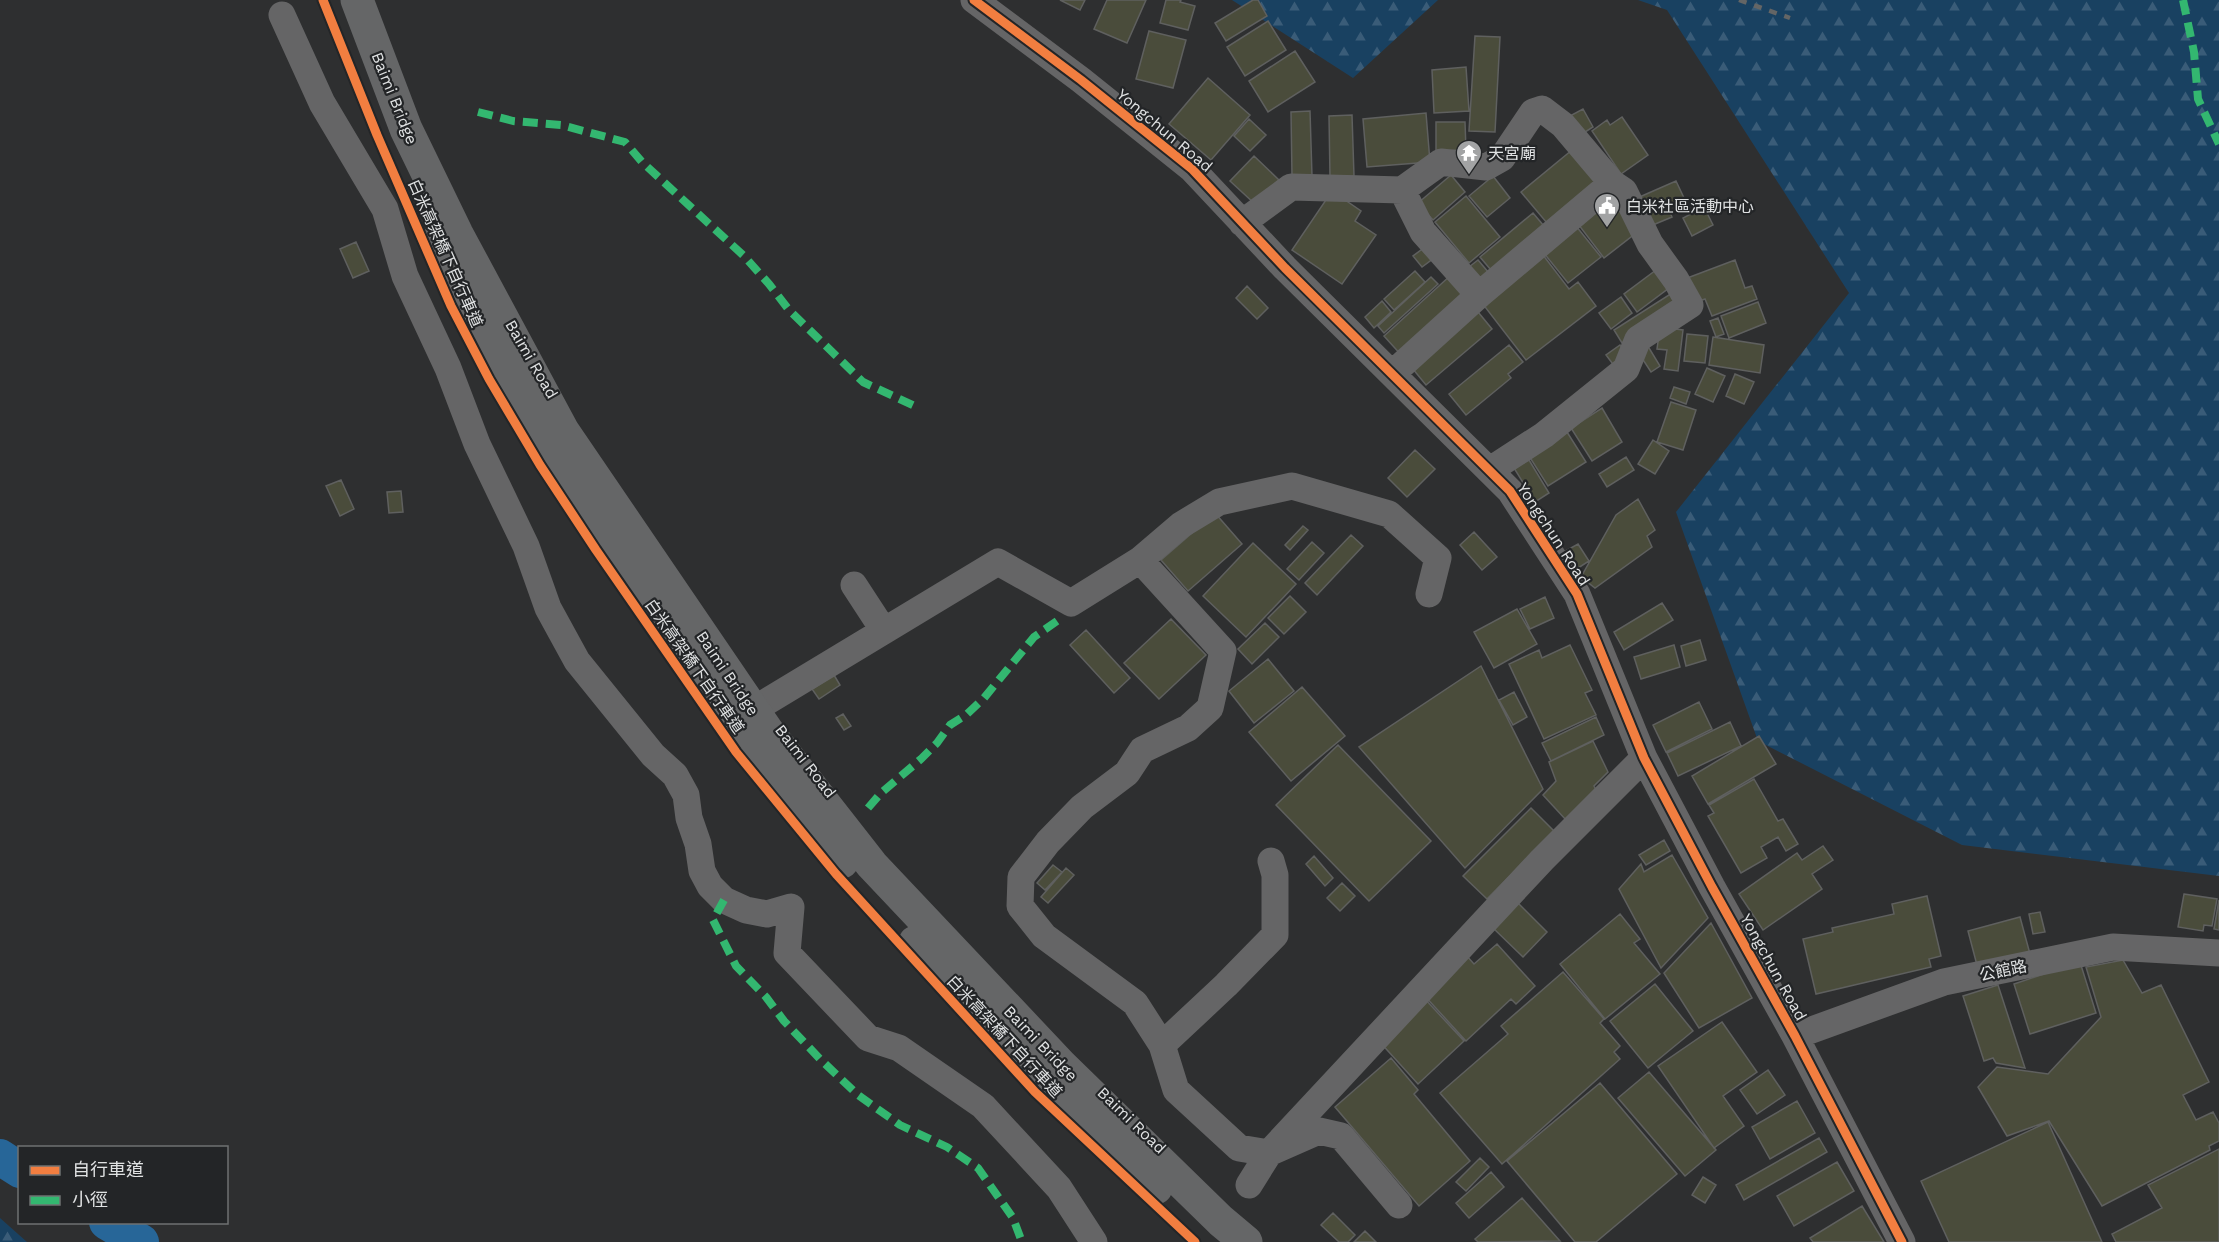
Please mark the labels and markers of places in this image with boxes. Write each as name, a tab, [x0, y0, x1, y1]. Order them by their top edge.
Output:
temple icon: 天宮廟	[1454, 138, 1484, 176]
place label: 天宮廟	[1488, 144, 1536, 163]
public building icon: 白米社區活動中心	[1592, 191, 1622, 229]
place label: 白米社區活動中心	[1626, 197, 1754, 216]

